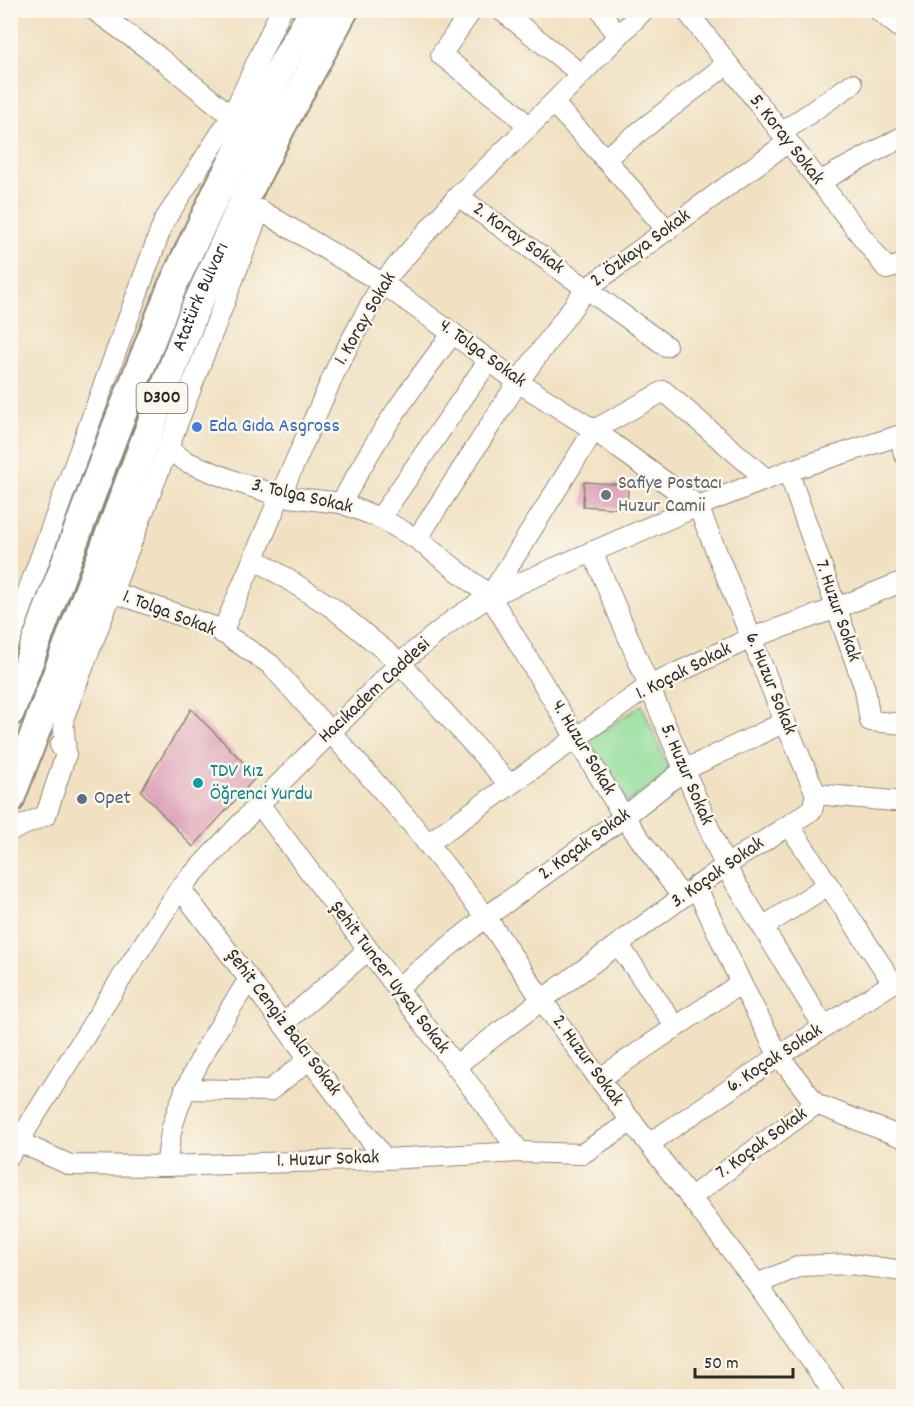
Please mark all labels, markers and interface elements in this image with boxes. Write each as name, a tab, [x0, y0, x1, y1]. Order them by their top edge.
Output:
street label: 5. Koray Sokak	[742, 89, 830, 191]
street label: 2. Koray Sokak	[466, 196, 570, 282]
street label: 2. Özkaya Sokak	[585, 203, 697, 295]
street label: Atatürk Bulvarı	[166, 238, 237, 356]
street label: 1. Koray Sokak	[328, 267, 404, 371]
street label: 4. Tolga Sokak	[432, 313, 532, 395]
road number: D300	[136, 383, 188, 413]
place label: Eda Gıda Asgross	[209, 413, 340, 441]
marker: Eda Gıda Asgross	[190, 420, 204, 434]
place label: Safiye Postacı Huzur Camii	[618, 470, 722, 521]
street label: 3. Tolga Sokak	[249, 472, 355, 522]
marker: Safiye Postacı Huzur Camii	[599, 488, 613, 502]
street label: 7. Huzur Sokak	[806, 556, 868, 666]
street label: 1. Tolga Sokak	[118, 583, 220, 645]
street label: 6. Huzur Sokak	[737, 629, 803, 739]
street label: Hacıkadem Caddesi	[313, 631, 438, 750]
street label: 1. Koçak Sokak	[631, 636, 737, 708]
street label: 4. Huzur Sokak	[544, 695, 622, 801]
street label: 5. Huzur Sokak	[652, 720, 720, 830]
place label: TDV Kız Öğrenci Yurdu	[210, 758, 313, 809]
marker: TDV Kız Öğrenci Yurdu	[191, 776, 205, 790]
place label: Opet	[94, 785, 131, 813]
marker: Opet	[75, 792, 89, 806]
street label: 2. Koçak Sokak	[533, 802, 637, 888]
street label: 3. Koçak Sokak	[665, 830, 771, 916]
street label: Şehit Tuncer Uysal Sokak	[322, 896, 456, 1060]
street label: Şehit Cengiz Balcı Sokak	[218, 944, 348, 1102]
street label: 2. Huzur Sokak	[544, 1009, 630, 1113]
street label: 6. Koçak Sokak	[721, 1017, 829, 1101]
street label: 7. Koçak Sokak	[710, 1101, 814, 1187]
street label: 1. Huzur Sokak	[276, 1144, 380, 1176]
scale bar	[695, 1341, 792, 1379]
text: 50 m	[704, 1352, 739, 1377]

